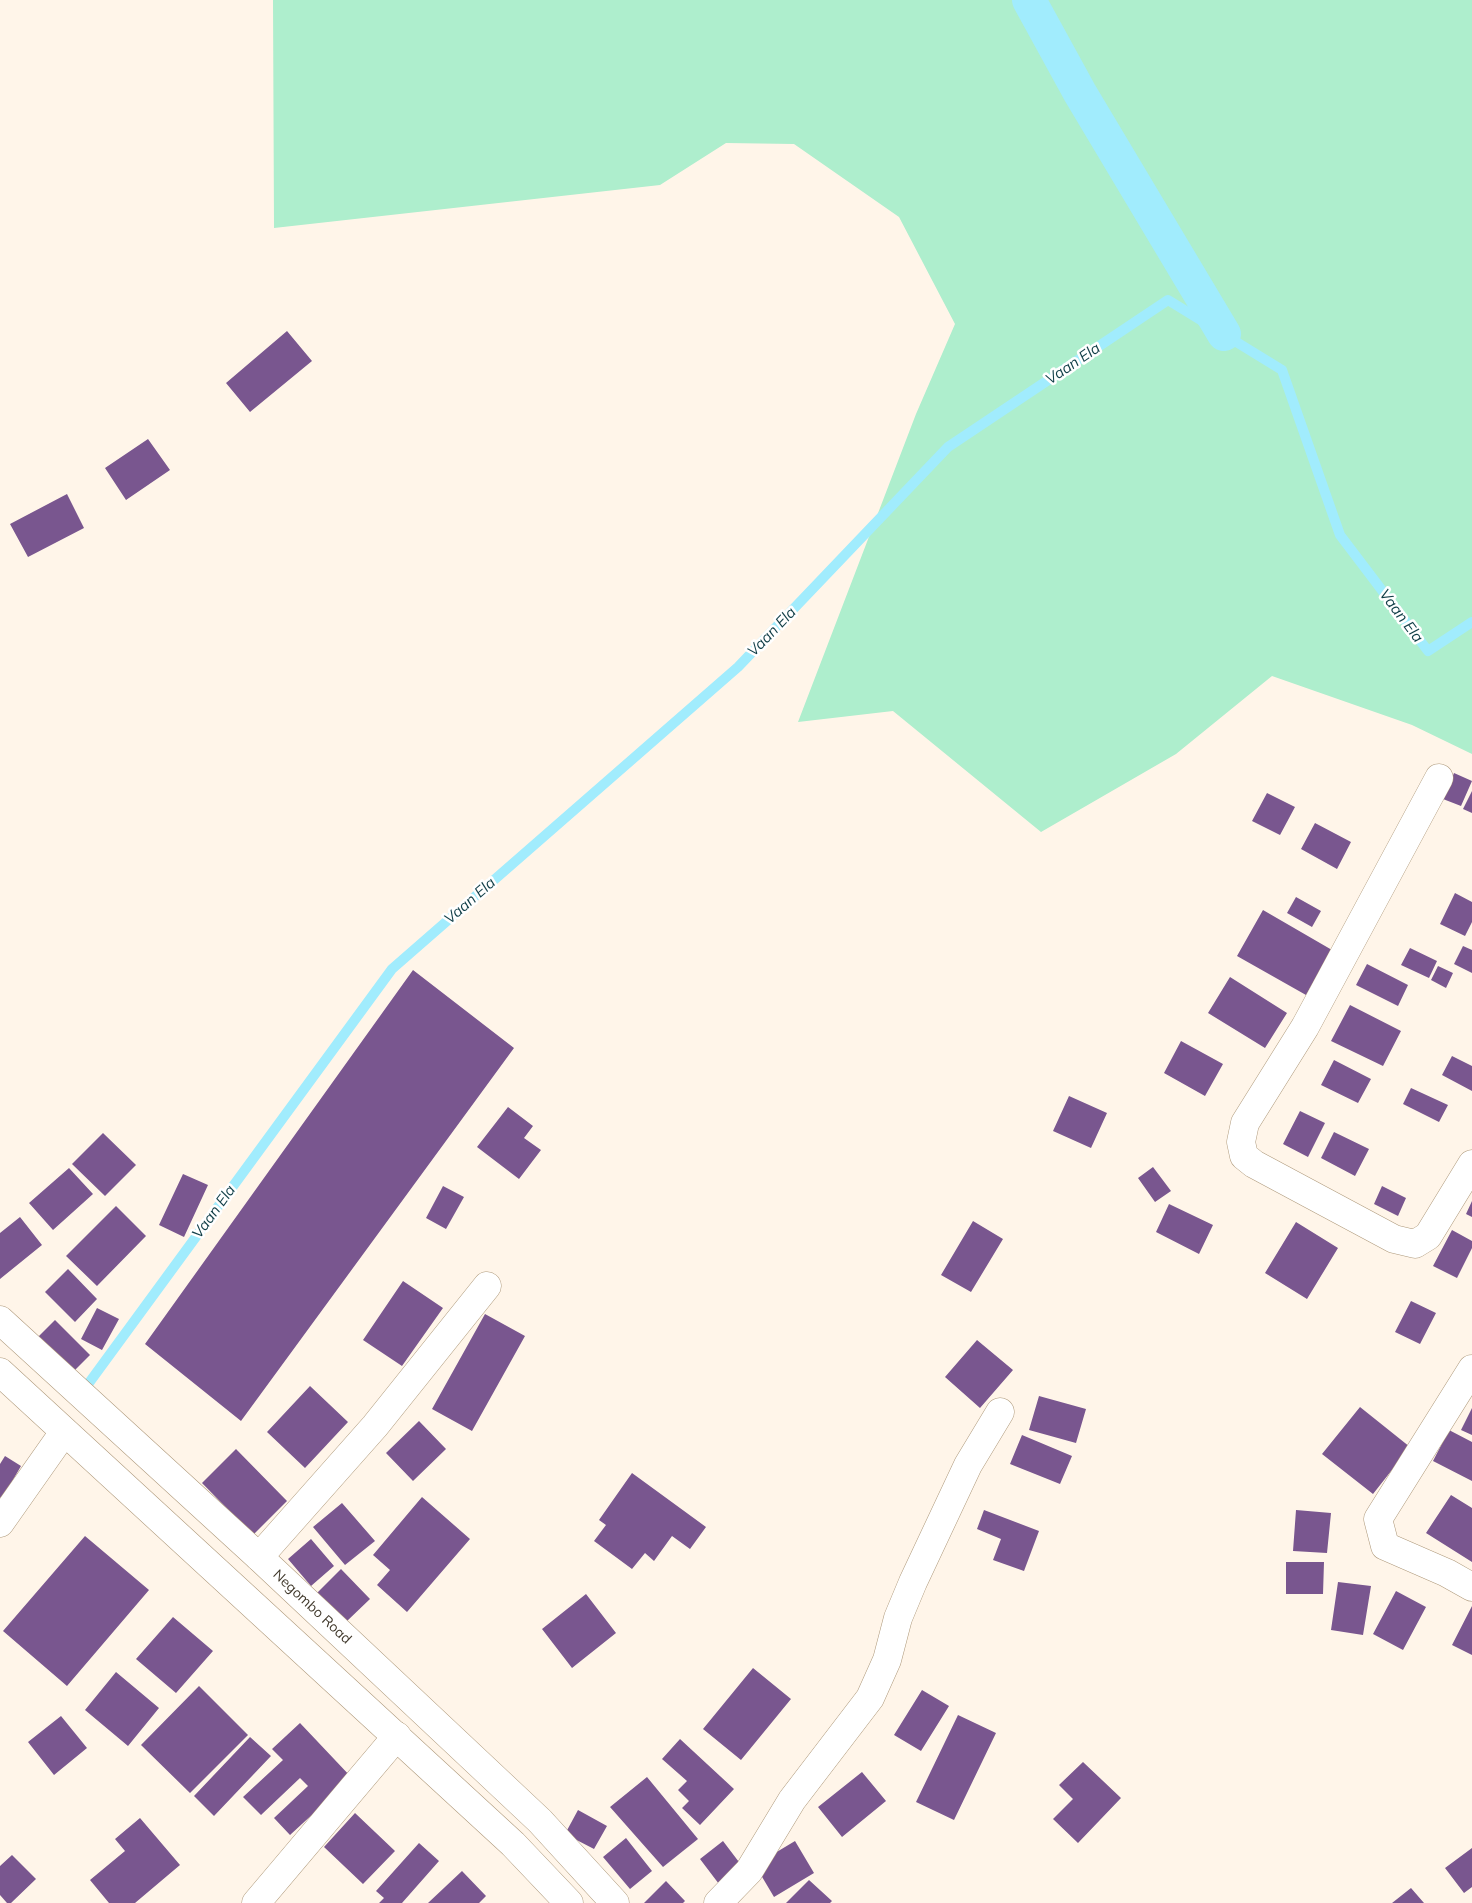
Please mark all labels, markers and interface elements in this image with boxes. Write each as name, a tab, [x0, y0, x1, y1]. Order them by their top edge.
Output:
water label: Vaan Ela	[1042, 339, 1104, 389]
water label: Vaan Ela	[1375, 586, 1427, 646]
water label: Vaan Ela	[744, 604, 800, 660]
water label: Vaan Ela	[441, 874, 499, 928]
water label: Vaan Ela	[189, 1182, 239, 1242]
street label: Negombo Road	[269, 1566, 355, 1648]

